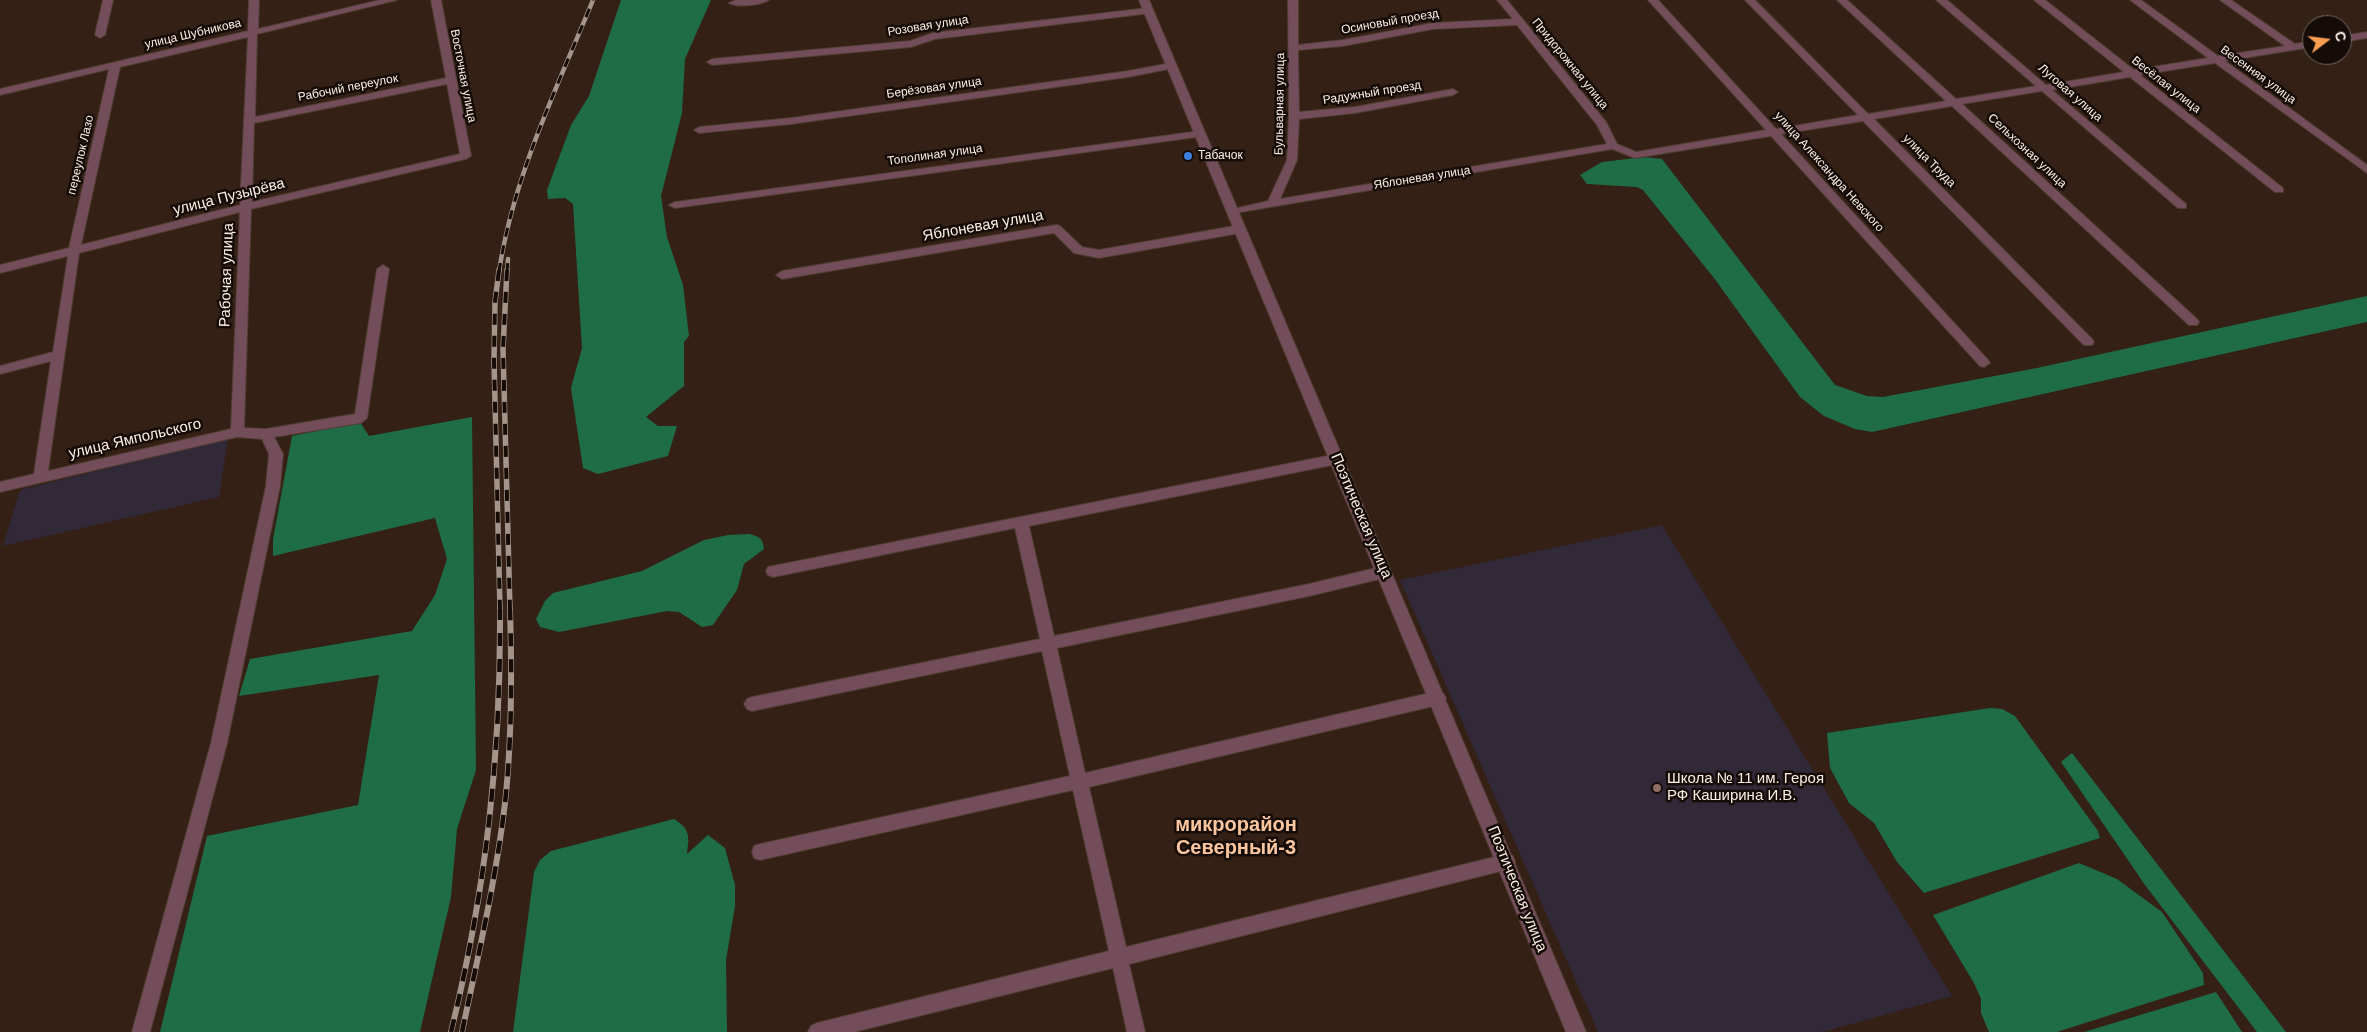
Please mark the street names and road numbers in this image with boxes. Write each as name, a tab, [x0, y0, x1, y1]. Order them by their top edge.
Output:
street label: Осиновый проезд	[1340, 6, 1440, 38]
street label: Розовая улица	[886, 12, 970, 40]
street label: улица Шубникова	[143, 16, 243, 52]
street label: Придорожная улица	[1529, 16, 1611, 112]
street label: Восточная улица	[447, 28, 479, 124]
street label: Весенняя улица	[2217, 43, 2299, 107]
street label: Бульварная улица	[1272, 53, 1288, 155]
street label: Весёлая улица	[2129, 54, 2203, 116]
street label: Луговая улица	[2035, 61, 2105, 125]
street label: Рабочий переулок	[297, 71, 399, 105]
street label: Берёзовая улица	[886, 74, 982, 102]
street label: Радужный проезд	[1322, 78, 1422, 108]
street label: улица Александра Невского	[1771, 109, 1887, 235]
street label: Сельхозная улица	[1985, 111, 2069, 191]
street label: переулок Лазо	[65, 114, 97, 196]
street label: улица Труда	[1900, 132, 1958, 190]
street label: Тополиная улица	[887, 141, 983, 169]
street label: Яблоневая улица	[1373, 163, 1471, 193]
street label: улица Пузырёва	[171, 174, 287, 220]
street label: Яблоневая улица	[921, 207, 1045, 245]
street label: Рабочая улица	[216, 223, 238, 327]
street label: улица Ямпольского	[67, 415, 203, 463]
street label: Поэтическая улица	[1327, 451, 1395, 581]
street label: Поэтическая улица	[1484, 823, 1550, 955]

